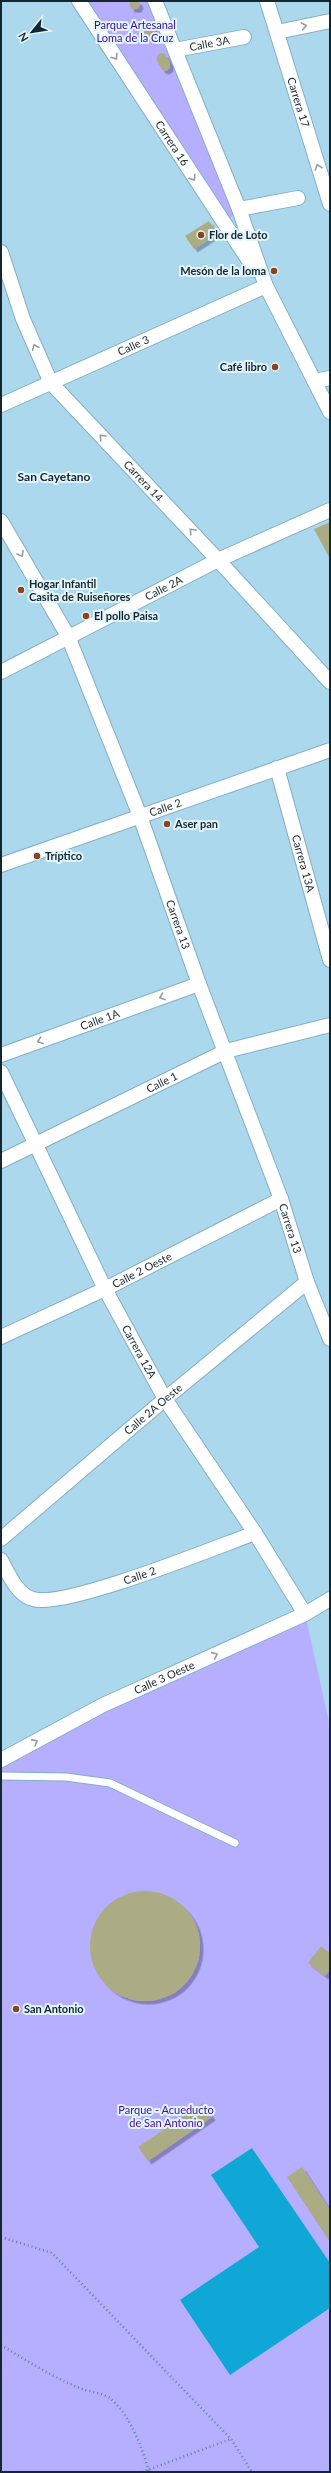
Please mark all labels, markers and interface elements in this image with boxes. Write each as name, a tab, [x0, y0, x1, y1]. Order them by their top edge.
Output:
north arrow	[12, 12, 52, 52]
park label: Parque Artesanal Loma de la Cruz	[94, 18, 176, 44]
one-way arrow	[300, 23, 307, 31]
text: N	[15, 30, 31, 44]
street label: Calle 3A	[188, 33, 231, 53]
one-way arrow	[110, 53, 118, 60]
street label: Carrera 17	[285, 76, 313, 129]
street label: Carrera 16	[153, 118, 192, 168]
one-way arrow	[314, 164, 323, 171]
one-way arrow	[189, 174, 196, 181]
place label: Flor de Loto	[209, 228, 268, 241]
marker: Flor de Loto	[196, 230, 206, 240]
place label: Mesón de la loma	[180, 264, 266, 277]
marker: Mesón de la loma	[269, 266, 279, 276]
street label: Calle 3	[115, 332, 151, 358]
one-way arrow	[32, 344, 40, 352]
place label: Café libro	[220, 360, 267, 373]
marker: Café libro	[270, 362, 280, 372]
one-way arrow	[99, 434, 107, 442]
street label: Carrera 14	[121, 457, 167, 504]
district label: San Cayetano	[18, 469, 91, 484]
one-way arrow	[189, 528, 196, 536]
one-way arrow	[17, 550, 24, 557]
street label: Calle 2A	[142, 572, 185, 603]
place label: Hogar Infantil Casita de Ruiseñores	[29, 577, 131, 603]
marker: Hogar Infantil Casita de Ruiseñores	[16, 585, 26, 595]
place label: El pollo Paisa	[94, 609, 158, 622]
marker: El pollo Paisa	[81, 611, 91, 621]
street label: Calle 2	[147, 796, 183, 819]
place label: Aser pan	[174, 817, 218, 830]
marker: Aser pan	[162, 819, 172, 829]
street label: Carrera 13A	[290, 833, 318, 894]
place label: Tríptico	[45, 849, 82, 862]
marker: Tríptico	[32, 851, 42, 861]
street label: Carrera 13	[164, 898, 193, 951]
one-way arrow	[159, 993, 166, 1001]
street label: Calle 1A	[78, 1006, 121, 1032]
one-way arrow	[36, 1036, 43, 1045]
street label: Calle 1	[144, 1069, 179, 1095]
street label: Carrera 13	[277, 1202, 305, 1255]
street label: Calle 2 Oeste	[110, 1249, 174, 1290]
street label: Carrera 12A	[120, 1322, 160, 1381]
street label: Calle 2A Oeste	[121, 1381, 185, 1437]
street label: Calle 2	[122, 1564, 157, 1587]
one-way arrow	[212, 1651, 219, 1659]
street label: Calle 3 Oeste	[132, 1658, 196, 1696]
one-way arrow	[31, 1739, 38, 1746]
place label: San Antonio	[24, 2002, 84, 2015]
marker: San Antonio	[11, 2004, 21, 2014]
park label: Parque - Acueducto de San Antonio	[118, 2103, 214, 2129]

